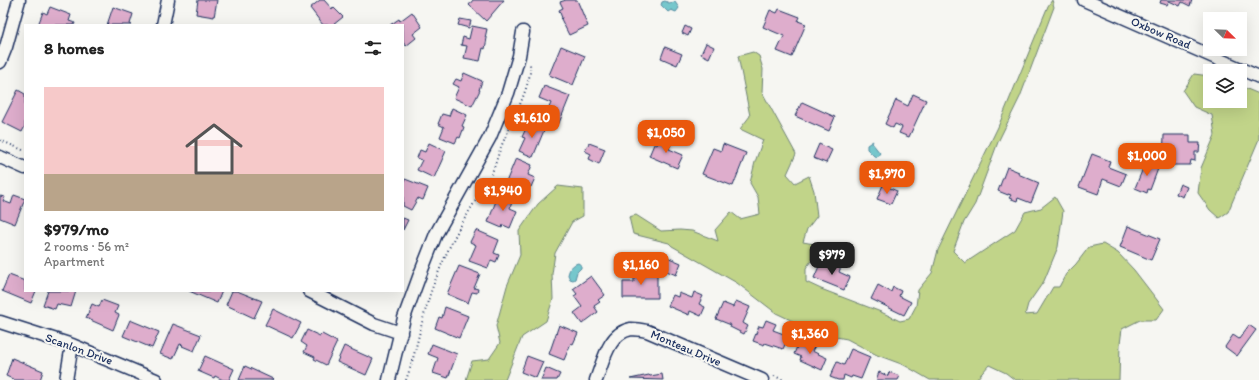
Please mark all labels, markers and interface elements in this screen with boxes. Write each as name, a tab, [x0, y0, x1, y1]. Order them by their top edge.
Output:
north arrow	[1203, 12, 1247, 56]
map controls	[1203, 12, 1247, 108]
street label: Oxbow Road	[1129, 14, 1194, 52]
icon: filters	[362, 37, 384, 59]
text: 8 homes	[44, 38, 104, 58]
button: layers	[1203, 64, 1247, 108]
pin: $1,610	[499, 105, 565, 139]
text: $1,610	[514, 110, 550, 125]
icon: home	[178, 113, 250, 185]
pin: $1,050	[633, 120, 699, 154]
text: $1,050	[647, 125, 685, 140]
pin: $1,000	[1114, 143, 1180, 177]
text: $1,000	[1127, 148, 1167, 163]
pin: $1,970	[854, 161, 920, 195]
text: $1,970	[869, 166, 905, 181]
pin: $1,940	[470, 178, 536, 212]
text: $1,940	[484, 183, 522, 198]
text: $979/mo	[44, 219, 109, 239]
text: 2 rooms · 56 m²	[44, 239, 129, 254]
pin: $979	[808, 242, 856, 276]
text: $979	[819, 247, 845, 262]
pin: $1,160	[608, 252, 674, 286]
text: Apartment	[44, 254, 105, 269]
text: $1,160	[623, 257, 659, 272]
pin: $1,360	[777, 321, 843, 355]
text: $1,360	[791, 326, 829, 341]
street label: Monteau Drive	[649, 327, 724, 369]
street label: Scanlon Drive	[43, 330, 115, 368]

